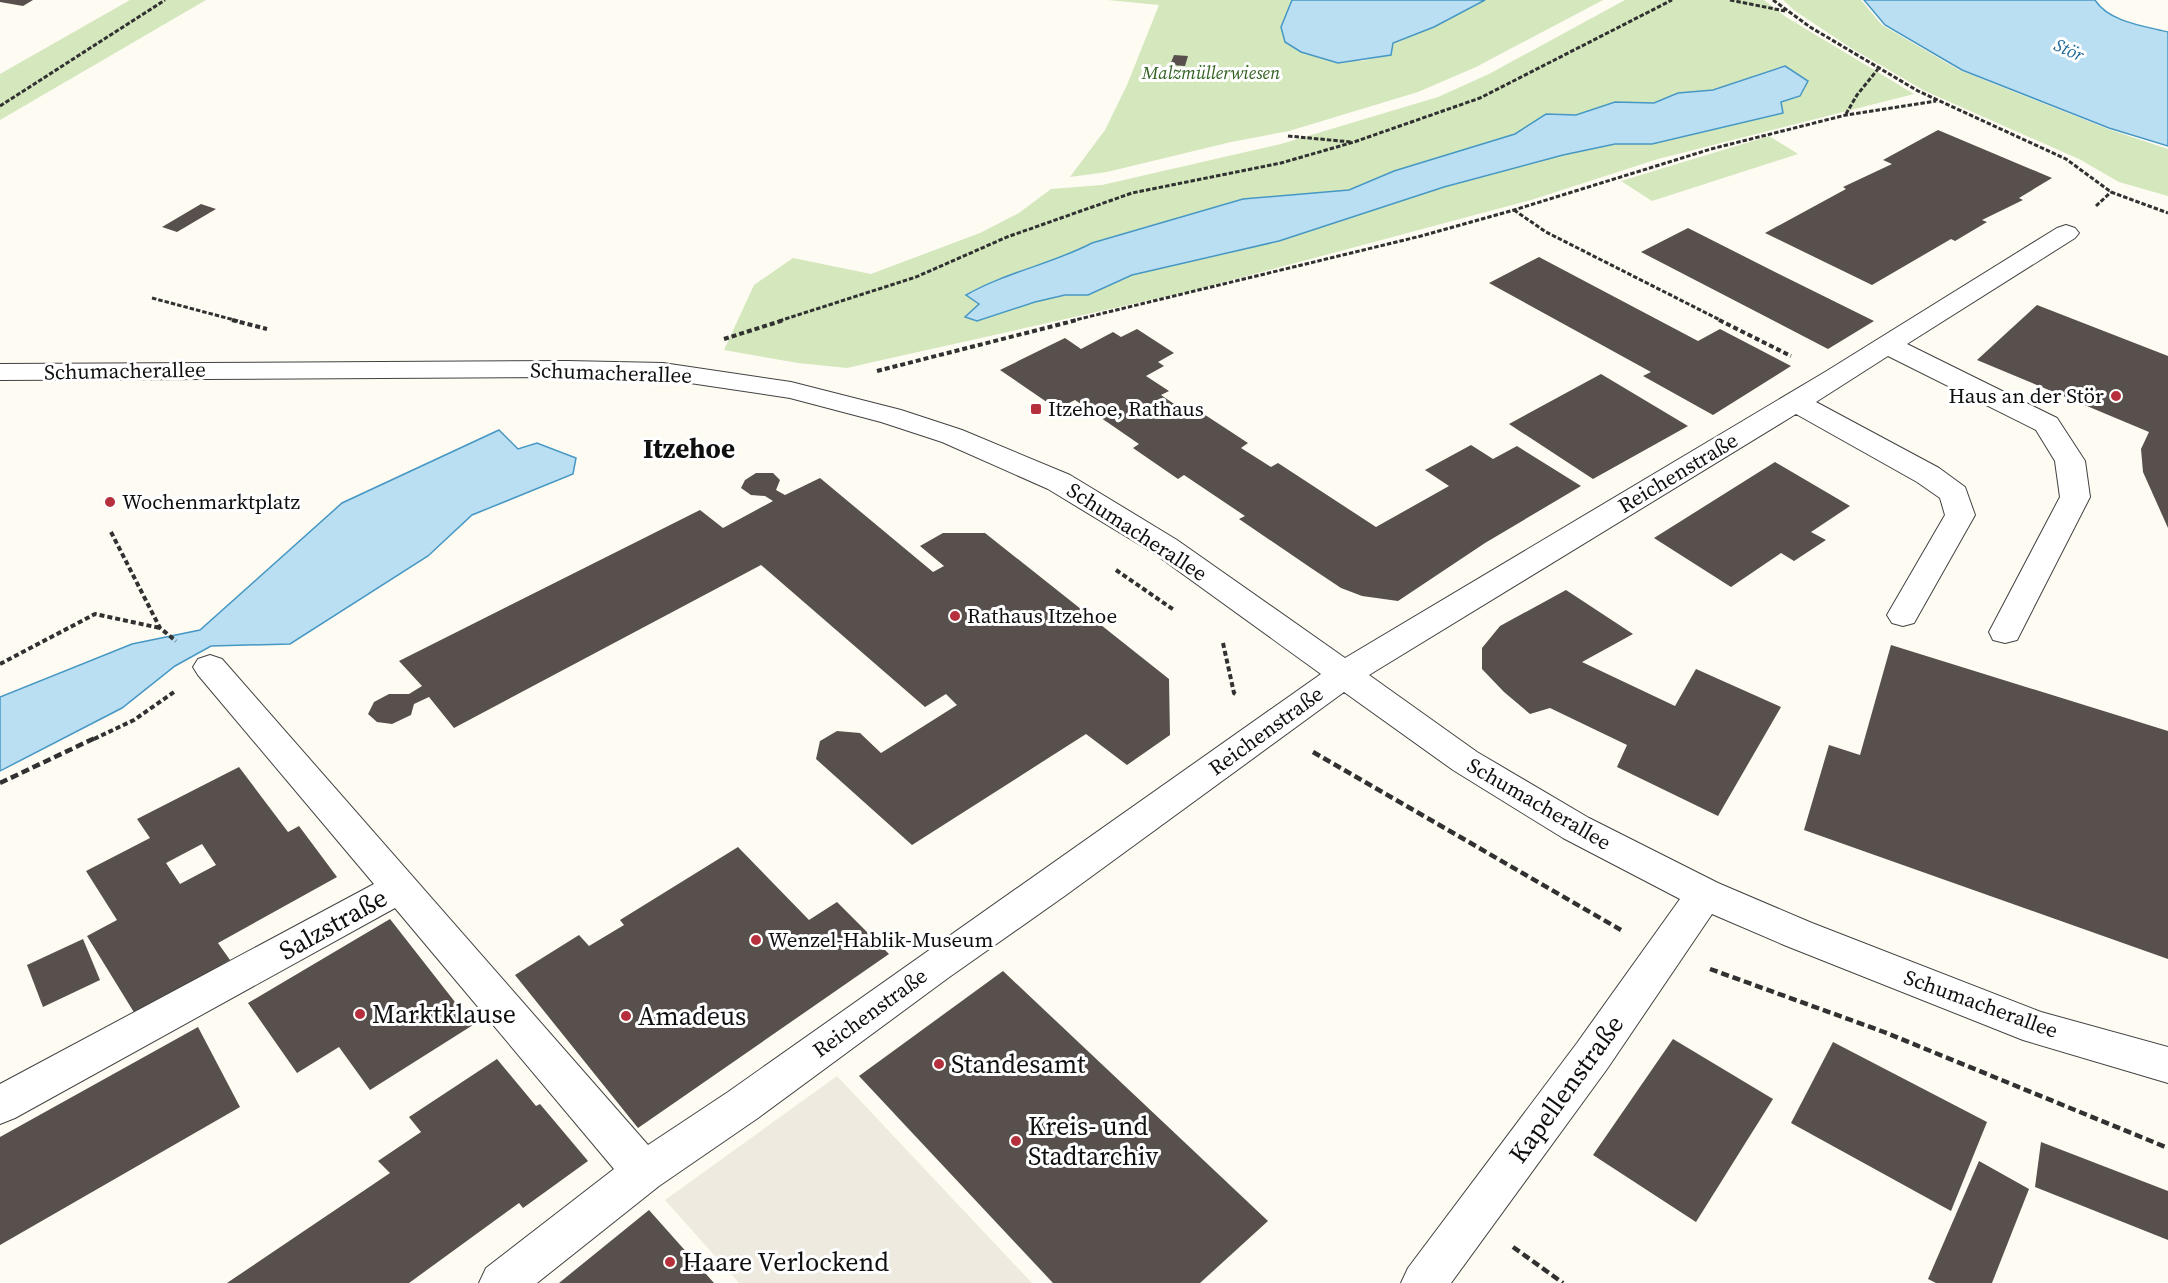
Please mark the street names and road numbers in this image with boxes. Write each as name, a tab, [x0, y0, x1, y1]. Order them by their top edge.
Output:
street label: Schumacherallee	[44, 355, 206, 386]
street label: Schumacherallee	[530, 355, 692, 390]
street label: Reichenstraße	[1612, 425, 1743, 520]
street label: Schumacherallee	[1062, 475, 1213, 588]
street label: Reichenstraße	[1203, 679, 1329, 782]
street label: Schumacherallee	[1462, 751, 1617, 857]
street label: Salzstraße	[272, 880, 394, 968]
street label: Reichenstraße	[807, 961, 933, 1064]
street label: Schumacherallee	[1900, 962, 2062, 1045]
street label: Kapellenstraße	[1500, 1008, 1632, 1170]

